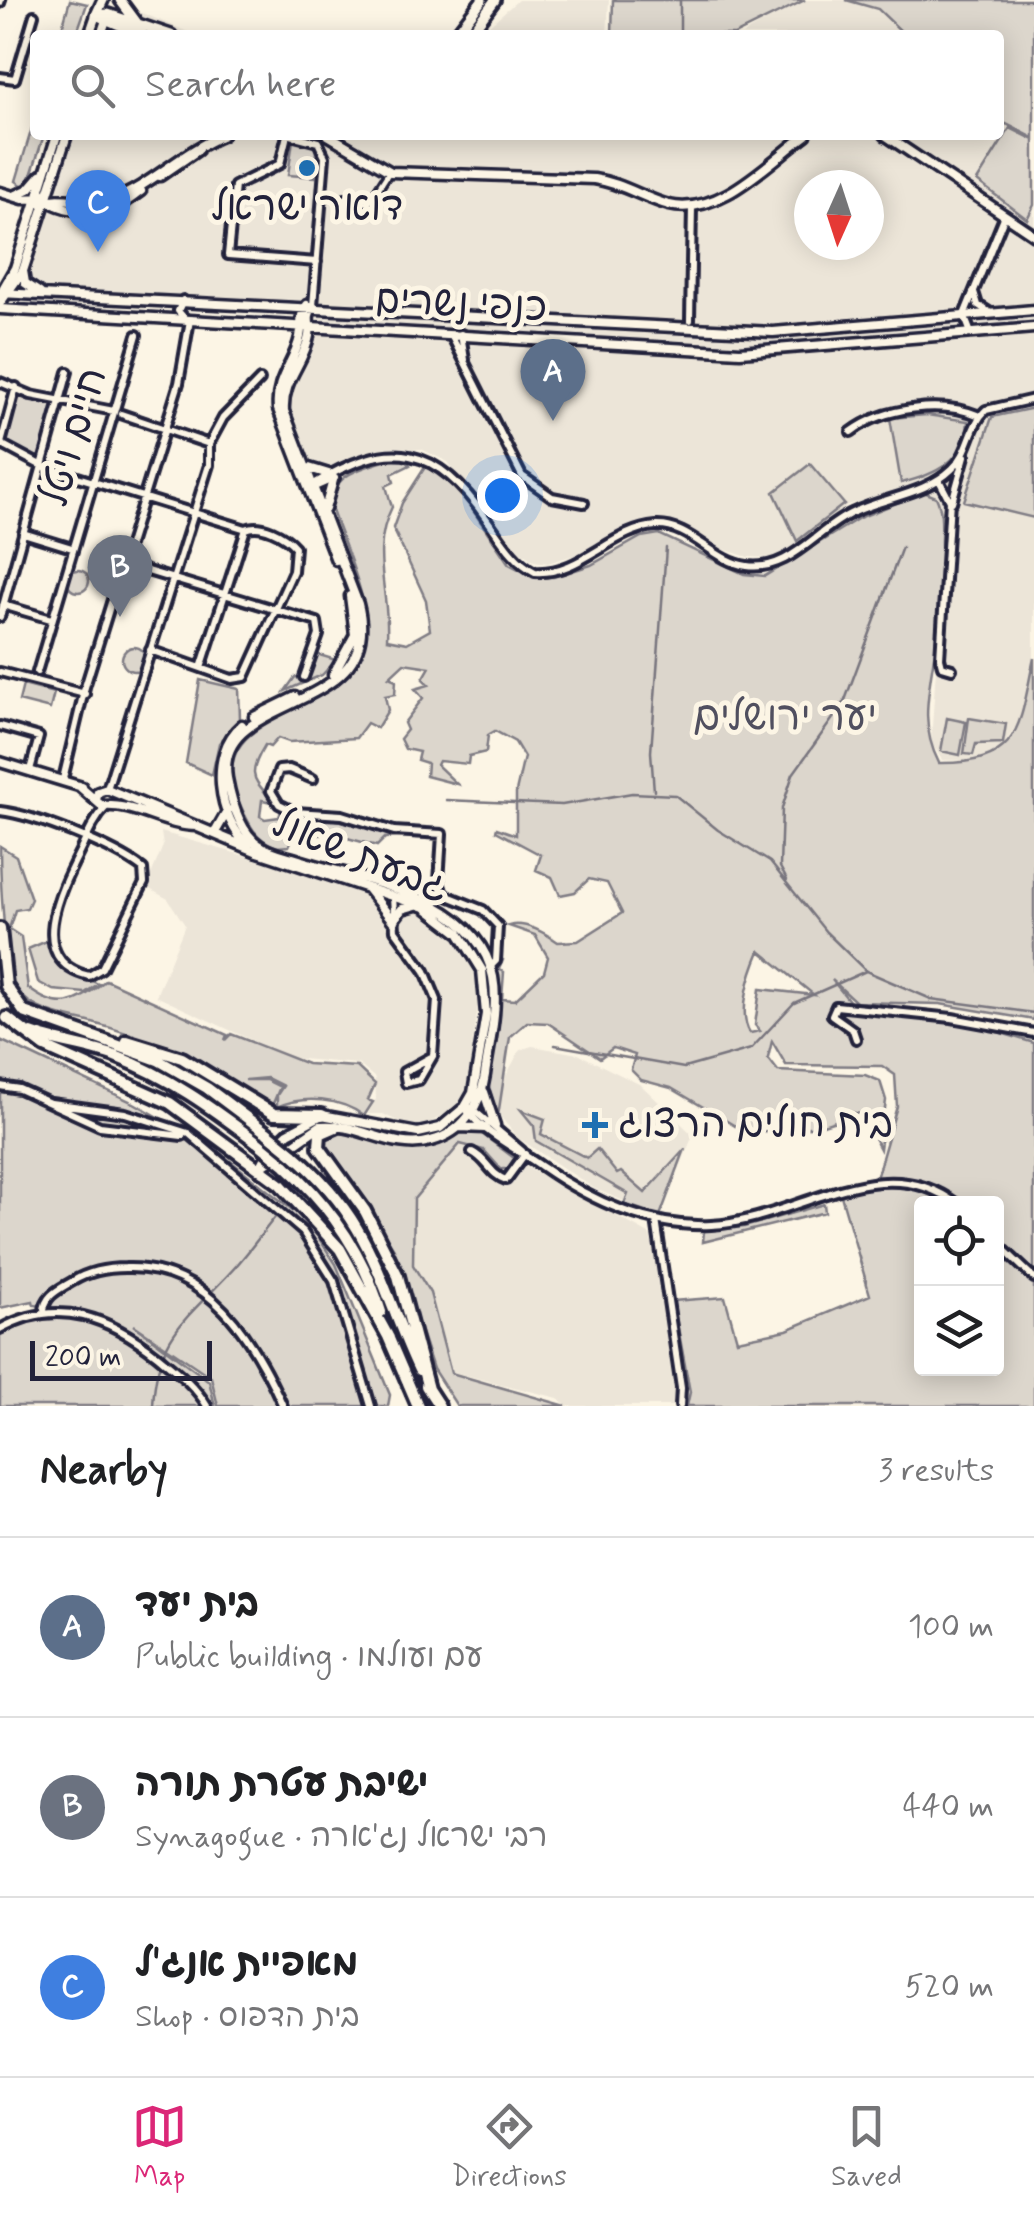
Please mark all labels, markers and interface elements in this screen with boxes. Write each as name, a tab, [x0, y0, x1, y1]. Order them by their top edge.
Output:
search box	[30, 30, 1004, 140]
icon: search	[65, 58, 120, 113]
text: Search here	[145, 61, 336, 110]
marker: דואר ישראל	[296, 157, 318, 179]
pin: C	[66, 170, 130, 252]
north arrow	[794, 170, 884, 260]
place label: דואר ישראל	[211, 182, 403, 234]
street label: כנפי נשרים	[374, 275, 548, 335]
pin: A	[520, 338, 586, 421]
street label: חיים ויטל	[29, 361, 121, 513]
your location	[477, 470, 528, 521]
pin: B	[88, 534, 152, 617]
park label: יער ירושלים	[693, 692, 877, 744]
street label: גבעת שאול	[264, 798, 456, 916]
place label: בית חולים הרצוג	[618, 1099, 893, 1151]
marker: בית חולים הרצוג	[582, 1112, 608, 1138]
map controls	[914, 1196, 1004, 1376]
button: locate	[914, 1196, 1004, 1286]
button: layers	[914, 1286, 1004, 1376]
scale bar	[30, 1336, 212, 1380]
text: 200 m	[45, 1340, 121, 1377]
text: Nearby	[40, 1444, 168, 1499]
text: 3 results	[878, 1450, 994, 1492]
text: בית יעד	[135, 1580, 259, 1629]
text: A	[62, 1606, 83, 1648]
text: 100 m	[908, 1606, 994, 1648]
text: Public building · עם ועולמו	[135, 1636, 483, 1678]
text: ישיבת עטרת תורה	[135, 1760, 428, 1809]
text: B	[62, 1786, 83, 1828]
text: 440 m	[903, 1786, 994, 1828]
text: Synagogue · רבי ישראל נג'ארה	[135, 1816, 548, 1858]
text: מאפיית אנג'ל	[135, 1940, 358, 1989]
text: C	[61, 1966, 84, 2008]
text: 520 m	[905, 1966, 994, 2008]
text: Shop · בית הדפוס	[135, 1996, 360, 2038]
tab: Map	[132, 2099, 187, 2196]
tab: Directions	[452, 2099, 567, 2196]
tab: Saved	[831, 2099, 902, 2196]

